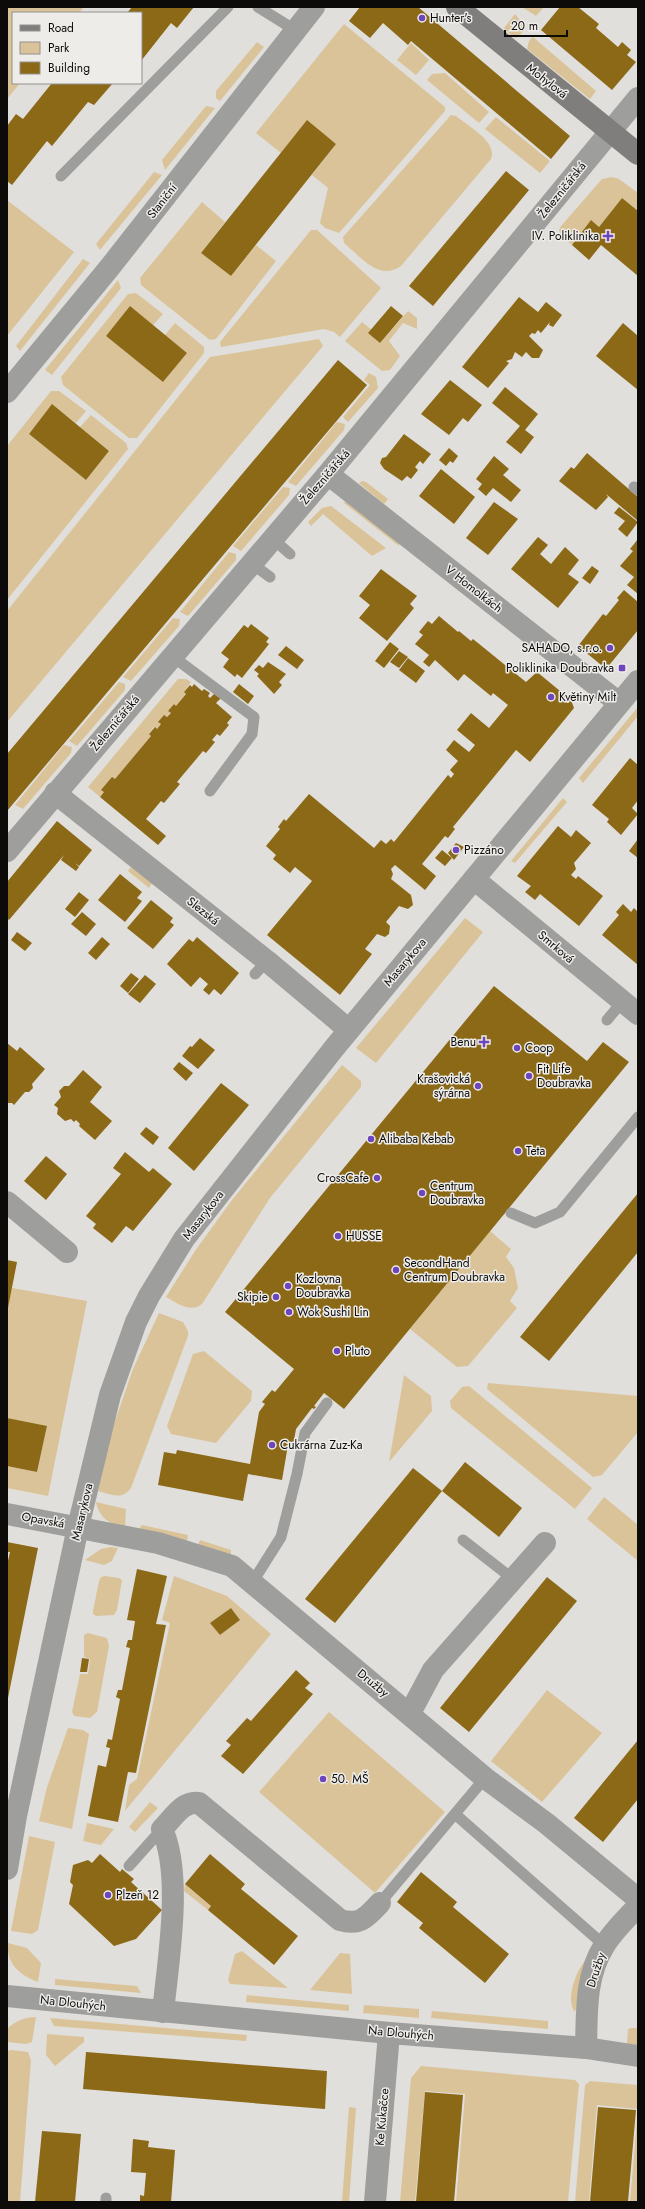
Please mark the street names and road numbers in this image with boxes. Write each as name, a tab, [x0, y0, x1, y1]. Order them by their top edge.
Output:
street label: Mohylová	[523, 59, 572, 103]
street label: Železničářská	[534, 158, 591, 222]
street label: Staniční	[143, 179, 182, 222]
street label: Železničářská	[296, 445, 354, 509]
street label: V Homolkách	[441, 561, 507, 617]
street label: Železničářská	[86, 691, 144, 755]
street label: Slezská	[183, 893, 223, 930]
street label: Smrková	[534, 926, 578, 968]
street label: Masarykova	[379, 934, 431, 990]
street label: Masarykova	[178, 1186, 228, 1244]
street label: Masarykova	[67, 1481, 97, 1542]
street label: Opavská	[20, 1507, 66, 1533]
street label: Družby	[353, 1665, 393, 1702]
street label: Družby	[582, 1949, 610, 1990]
street label: Na Dlouhých	[39, 1991, 107, 2015]
street label: Na Dlouhých	[367, 2021, 435, 2045]
street label: Ke Kukačce	[371, 2088, 393, 2146]

